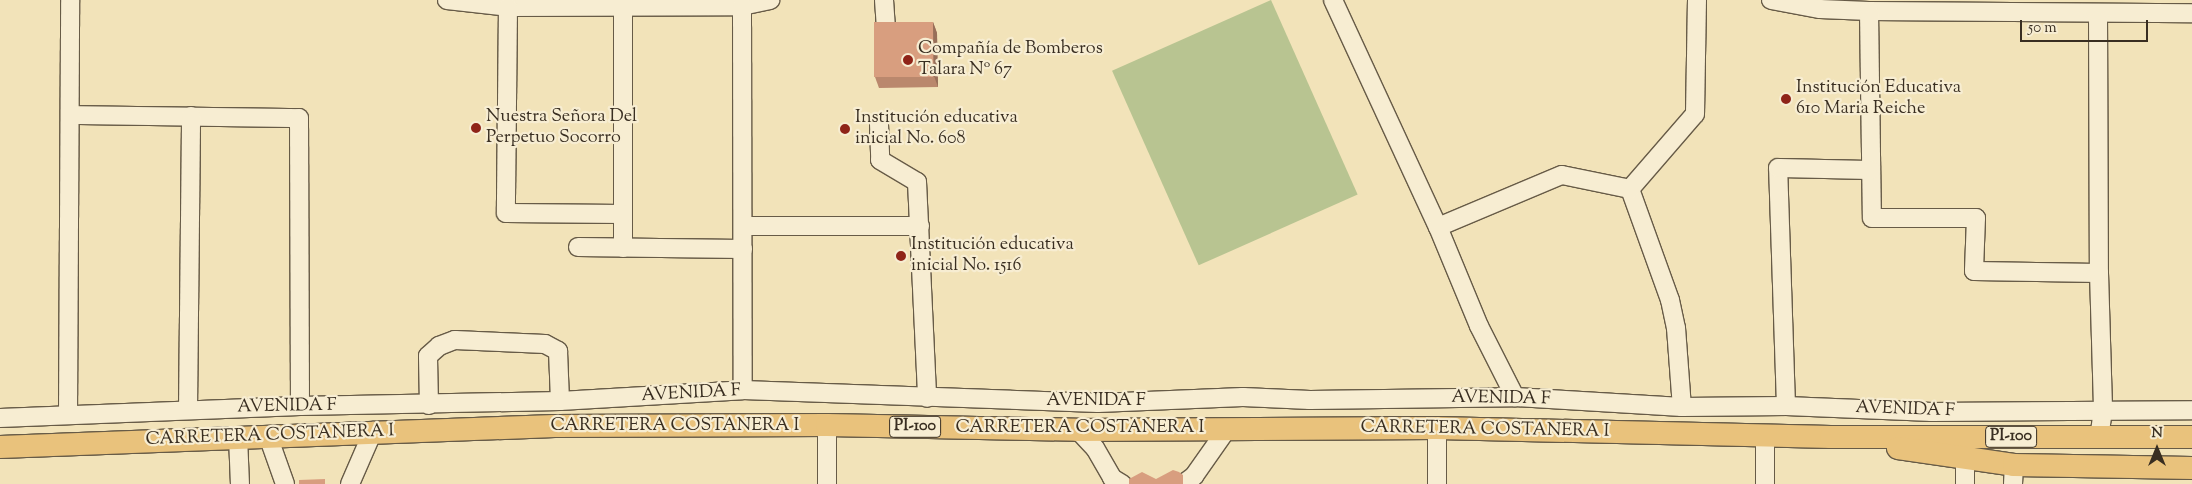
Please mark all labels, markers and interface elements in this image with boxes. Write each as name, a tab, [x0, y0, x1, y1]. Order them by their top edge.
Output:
scale bar	[2022, 10, 2150, 42]
text: 50 m	[2028, 18, 2057, 39]
place label: Compañía de Bomberos Talara Nº 67	[918, 39, 1103, 82]
marker: Compañía de Bomberos Talara Nº 67	[902, 54, 914, 66]
place label: Institución Educativa 610 Maria Reiche	[1796, 78, 1961, 120]
marker: Institución Educativa 610 Maria Reiche	[1780, 93, 1792, 105]
place label: Nuestra Señora Del Perpetuo Socorro	[486, 107, 637, 150]
place label: Institución educativa inicial No. 608	[855, 108, 1018, 150]
marker: Nuestra Señora Del Perpetuo Socorro	[470, 122, 482, 134]
marker: Institución educativa inicial No. 608	[839, 123, 851, 135]
place label: Institución educativa inicial No. 1516	[911, 235, 1074, 278]
marker: Institución educativa inicial No. 1516	[895, 250, 907, 262]
street label: AVENIDA F	[641, 381, 741, 407]
street label: AVENIDA F	[1451, 387, 1551, 411]
street label: AVENIDA F	[1046, 390, 1146, 412]
street label: AVENIDA F	[237, 395, 337, 419]
street label: AVENIDA F	[1855, 397, 1955, 423]
road number: PI-100	[889, 414, 941, 441]
street label: CARRETERA COSTANERA I	[551, 415, 799, 437]
street label: CARRETERA COSTANERA I	[956, 417, 1204, 439]
street label: CARRETERA COSTANERA I	[1360, 417, 1610, 443]
street label: CARRETERA COSTANERA I	[145, 421, 395, 451]
road number: PI-100	[1985, 424, 2037, 451]
north arrow	[2132, 424, 2182, 474]
text: N	[2151, 424, 2163, 444]

